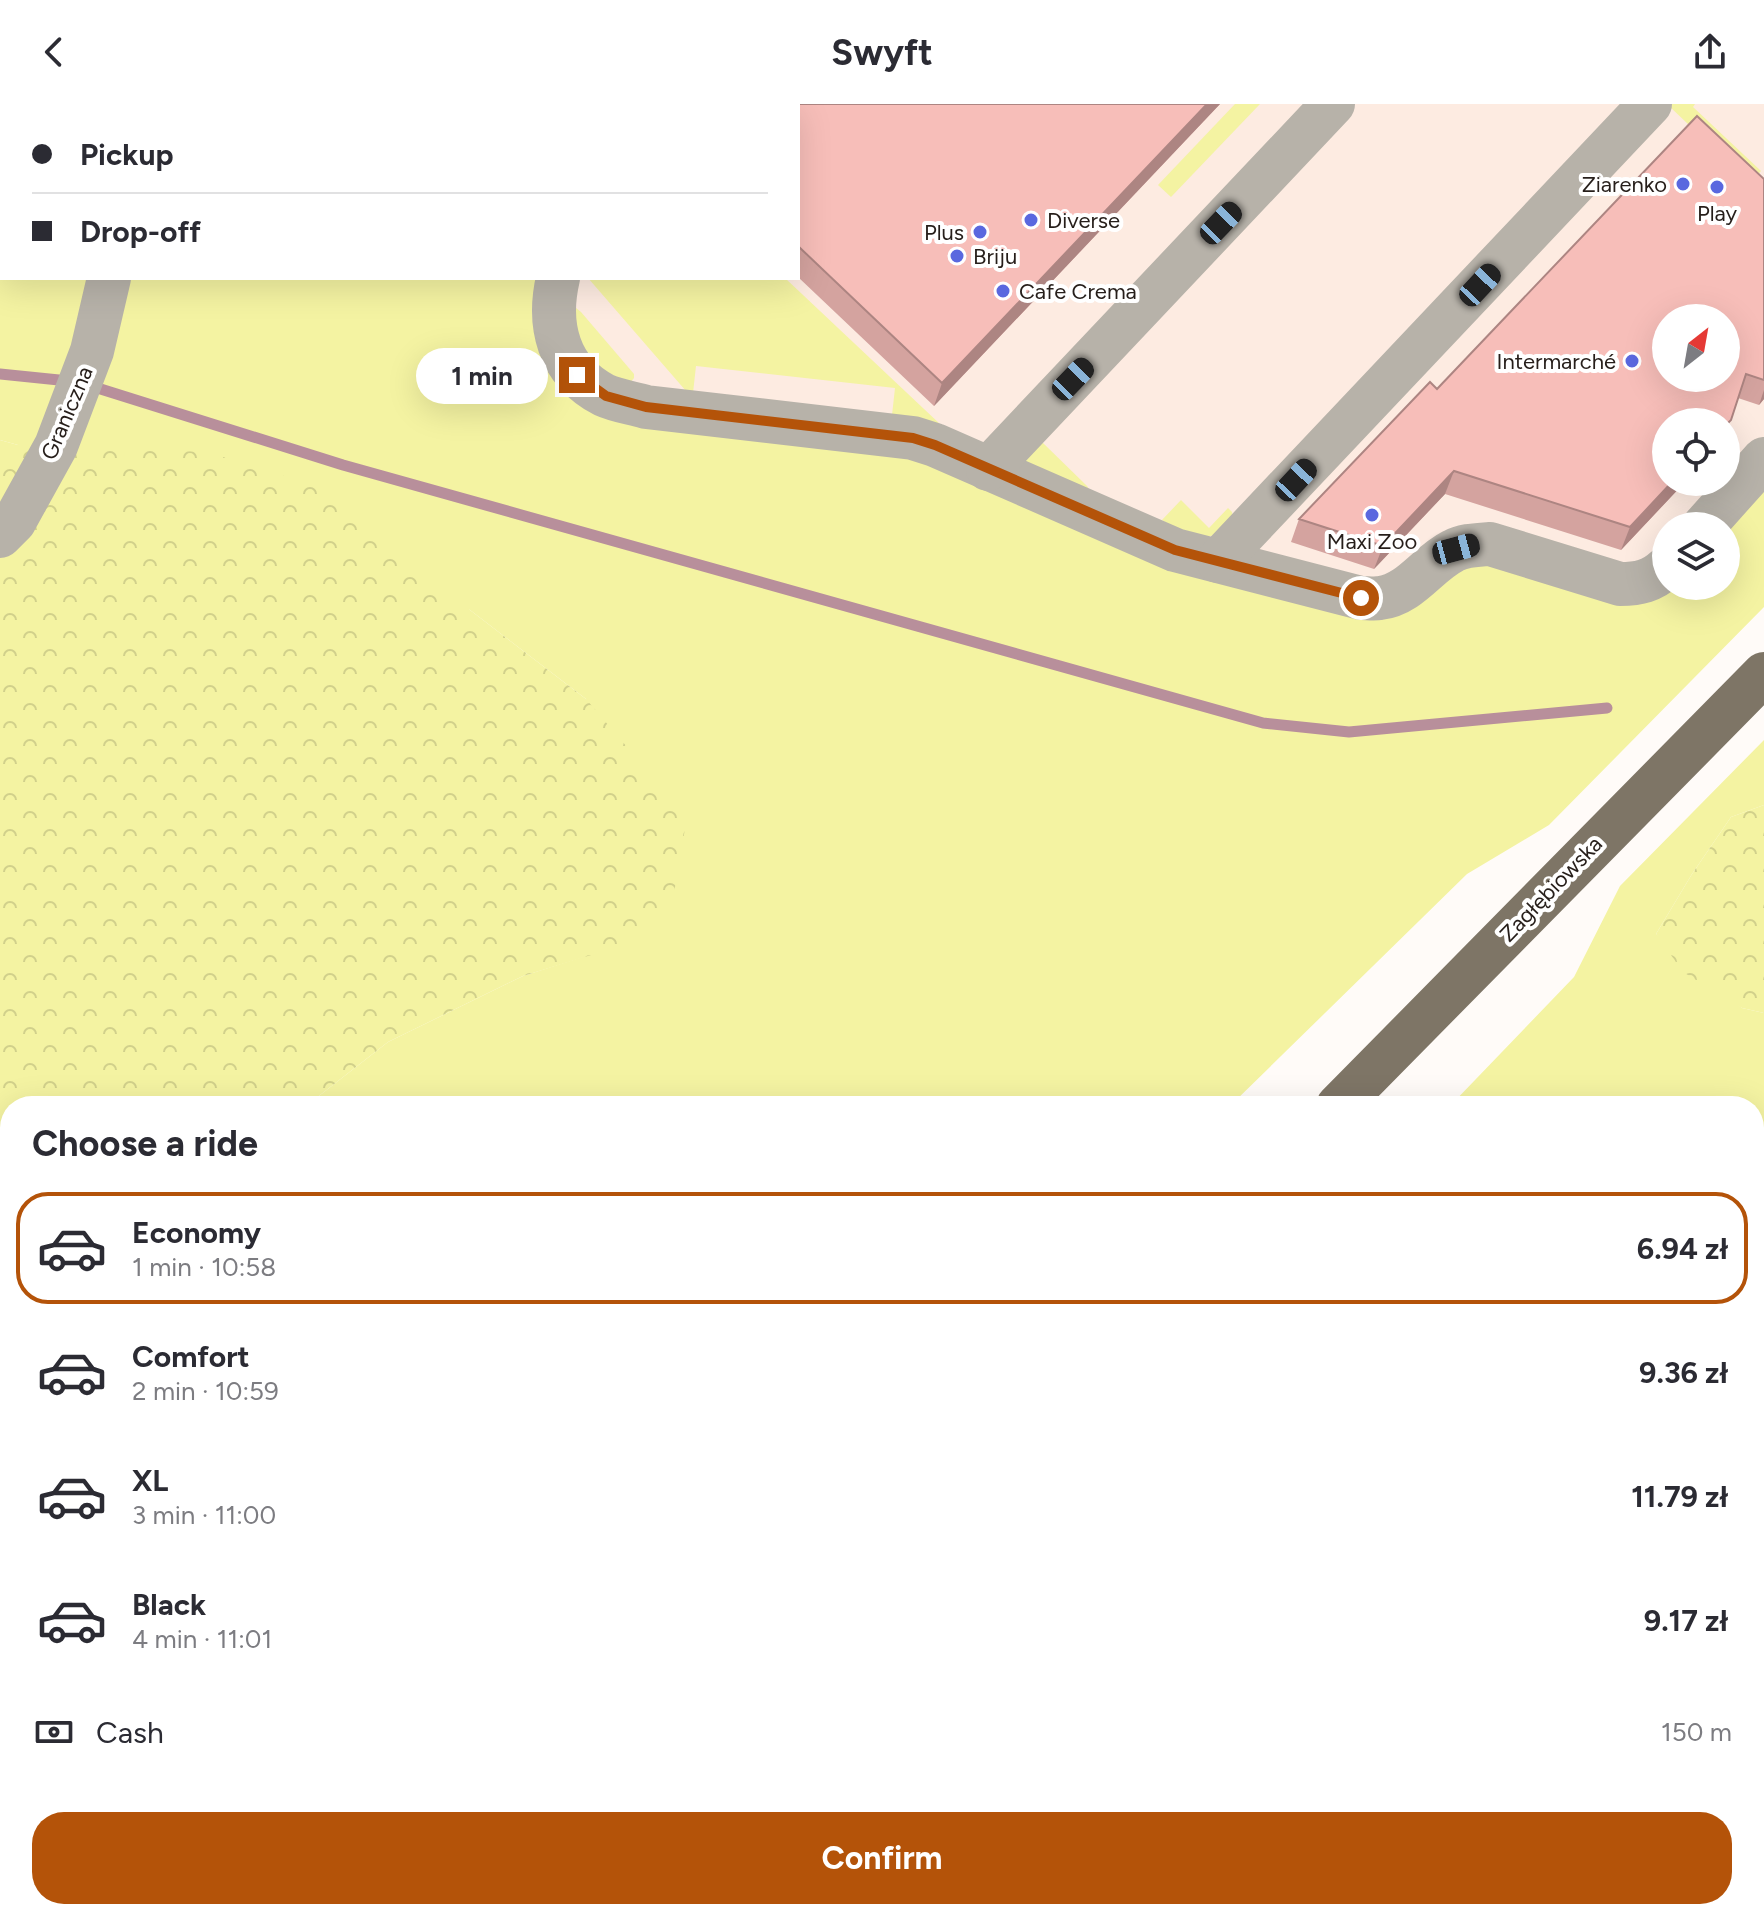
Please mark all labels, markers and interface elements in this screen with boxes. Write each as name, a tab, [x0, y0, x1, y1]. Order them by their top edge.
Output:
icon: back	[32, 30, 76, 74]
icon: share	[1688, 30, 1732, 74]
text: Swyft	[831, 31, 933, 74]
text: Pickup	[80, 136, 174, 173]
place label: Ziarenko	[1582, 171, 1667, 198]
marker: Ziarenko	[1674, 175, 1692, 193]
marker: Play	[1708, 178, 1726, 196]
car	[1196, 197, 1246, 249]
place label: Play	[1697, 200, 1738, 227]
place label: Diverse	[1047, 207, 1120, 234]
marker: Diverse	[1022, 211, 1040, 229]
text: Drop-off	[80, 213, 201, 250]
place label: Plus	[924, 219, 964, 246]
marker: Plus	[971, 223, 989, 241]
place label: Briju	[973, 243, 1017, 270]
marker: Briju	[948, 247, 966, 265]
car	[1455, 259, 1505, 311]
place label: Cafe Crema	[1019, 278, 1137, 305]
marker: Cafe Crema	[994, 282, 1012, 300]
north arrow	[1652, 304, 1740, 392]
map controls	[1652, 304, 1740, 600]
callout: 1 min	[417, 347, 549, 403]
place label: Intermarché	[1496, 348, 1616, 375]
marker: Intermarché	[1623, 352, 1641, 370]
car	[1048, 353, 1098, 405]
route end	[559, 357, 595, 393]
text: 1 min	[451, 360, 513, 392]
street label: Graniczna	[35, 362, 99, 464]
button: locate	[1652, 408, 1740, 496]
car	[1271, 454, 1321, 506]
marker: Maxi Zoo	[1363, 506, 1381, 524]
button: layers	[1652, 512, 1740, 600]
place label: Maxi Zoo	[1327, 528, 1417, 555]
car	[1430, 531, 1482, 567]
route start	[1343, 580, 1379, 616]
street label: Zagłębiowska	[1494, 831, 1608, 947]
text: Choose a ride	[32, 1122, 258, 1165]
icon: car	[36, 1212, 108, 1284]
text: Economy	[132, 1214, 261, 1251]
text: 6.94 zł	[1637, 1230, 1728, 1267]
text: 1 min · 10:58	[132, 1251, 276, 1283]
icon: car	[36, 1336, 108, 1408]
text: Comfort	[132, 1338, 250, 1375]
text: 9.36 zł	[1639, 1354, 1728, 1391]
text: 2 min · 10:59	[132, 1375, 279, 1407]
icon: car	[36, 1460, 108, 1532]
text: XL	[132, 1462, 168, 1499]
text: 11.79 zł	[1631, 1478, 1728, 1515]
text: 3 min · 11:00	[132, 1499, 276, 1531]
icon: car	[36, 1584, 108, 1656]
text: Black	[132, 1586, 206, 1623]
text: 9.17 zł	[1644, 1602, 1728, 1639]
text: 4 min · 11:01	[132, 1623, 272, 1655]
icon: cash	[32, 1710, 76, 1754]
text: Cash	[96, 1714, 164, 1751]
text: 150 m	[1661, 1716, 1732, 1748]
button: Confirm	[32, 1812, 1732, 1904]

